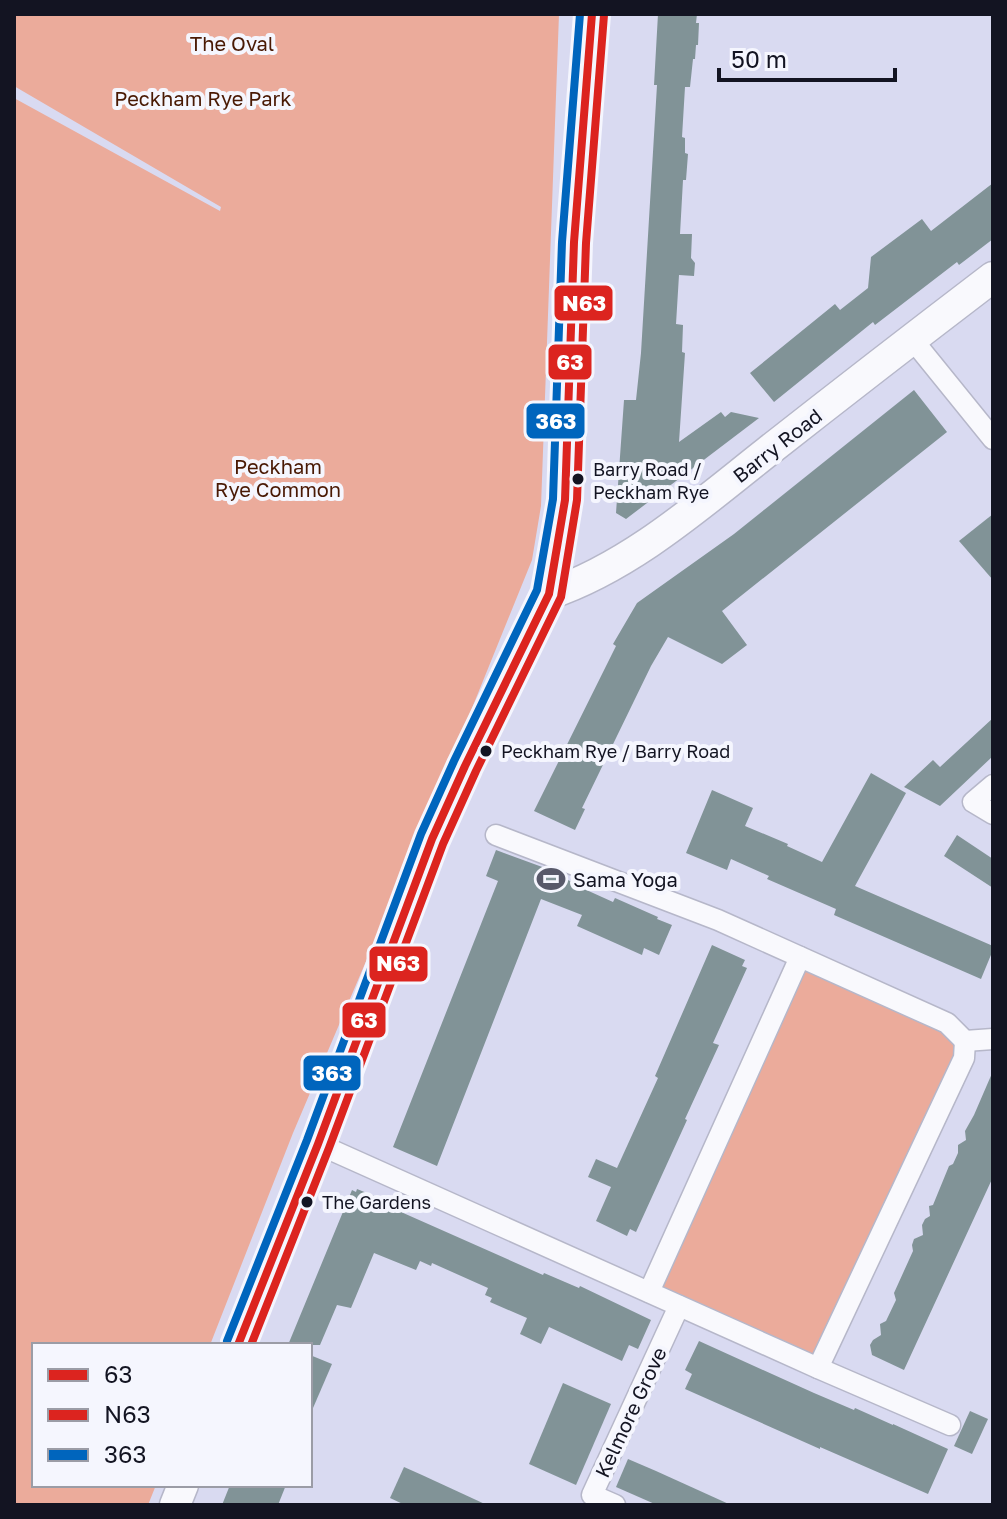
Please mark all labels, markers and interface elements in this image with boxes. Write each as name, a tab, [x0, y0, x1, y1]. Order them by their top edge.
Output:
park label: The Oval	[190, 31, 274, 55]
scale bar	[719, 32, 895, 82]
text: 50 m	[731, 44, 787, 73]
park label: Peckham Rye Park	[114, 86, 292, 110]
line badge: N63	[553, 284, 614, 322]
text: N63	[562, 289, 606, 316]
line badge: 63	[547, 343, 593, 381]
text: 63	[556, 348, 584, 375]
line badge: 363	[525, 402, 586, 440]
street label: Barry Road	[728, 403, 826, 487]
text: 363	[536, 407, 576, 434]
park label: Peckham Rye Common	[215, 454, 341, 501]
place label: Barry Road / Peckham Rye	[593, 458, 709, 503]
marker: Barry Road / Peckham Rye	[570, 471, 586, 487]
place label: Peckham Rye / Barry Road	[501, 740, 730, 762]
marker: Peckham Rye / Barry Road	[478, 743, 494, 759]
sports icon: Sama Yoga	[536, 864, 566, 894]
place label: Sama Yoga	[573, 867, 678, 891]
line badge: N63	[368, 945, 429, 983]
text: N63	[376, 949, 420, 976]
line badge: 63	[341, 1001, 387, 1039]
text: 63	[350, 1006, 378, 1033]
line badge: 363	[302, 1054, 362, 1092]
text: 363	[312, 1059, 352, 1086]
place label: The Gardens	[322, 1191, 431, 1213]
marker: The Gardens	[299, 1194, 315, 1210]
legend	[32, 1343, 312, 1487]
street label: Kelmore Grove	[589, 1343, 671, 1481]
text: 63	[104, 1359, 133, 1388]
text: N63	[104, 1399, 151, 1428]
text: 363	[104, 1439, 147, 1468]

